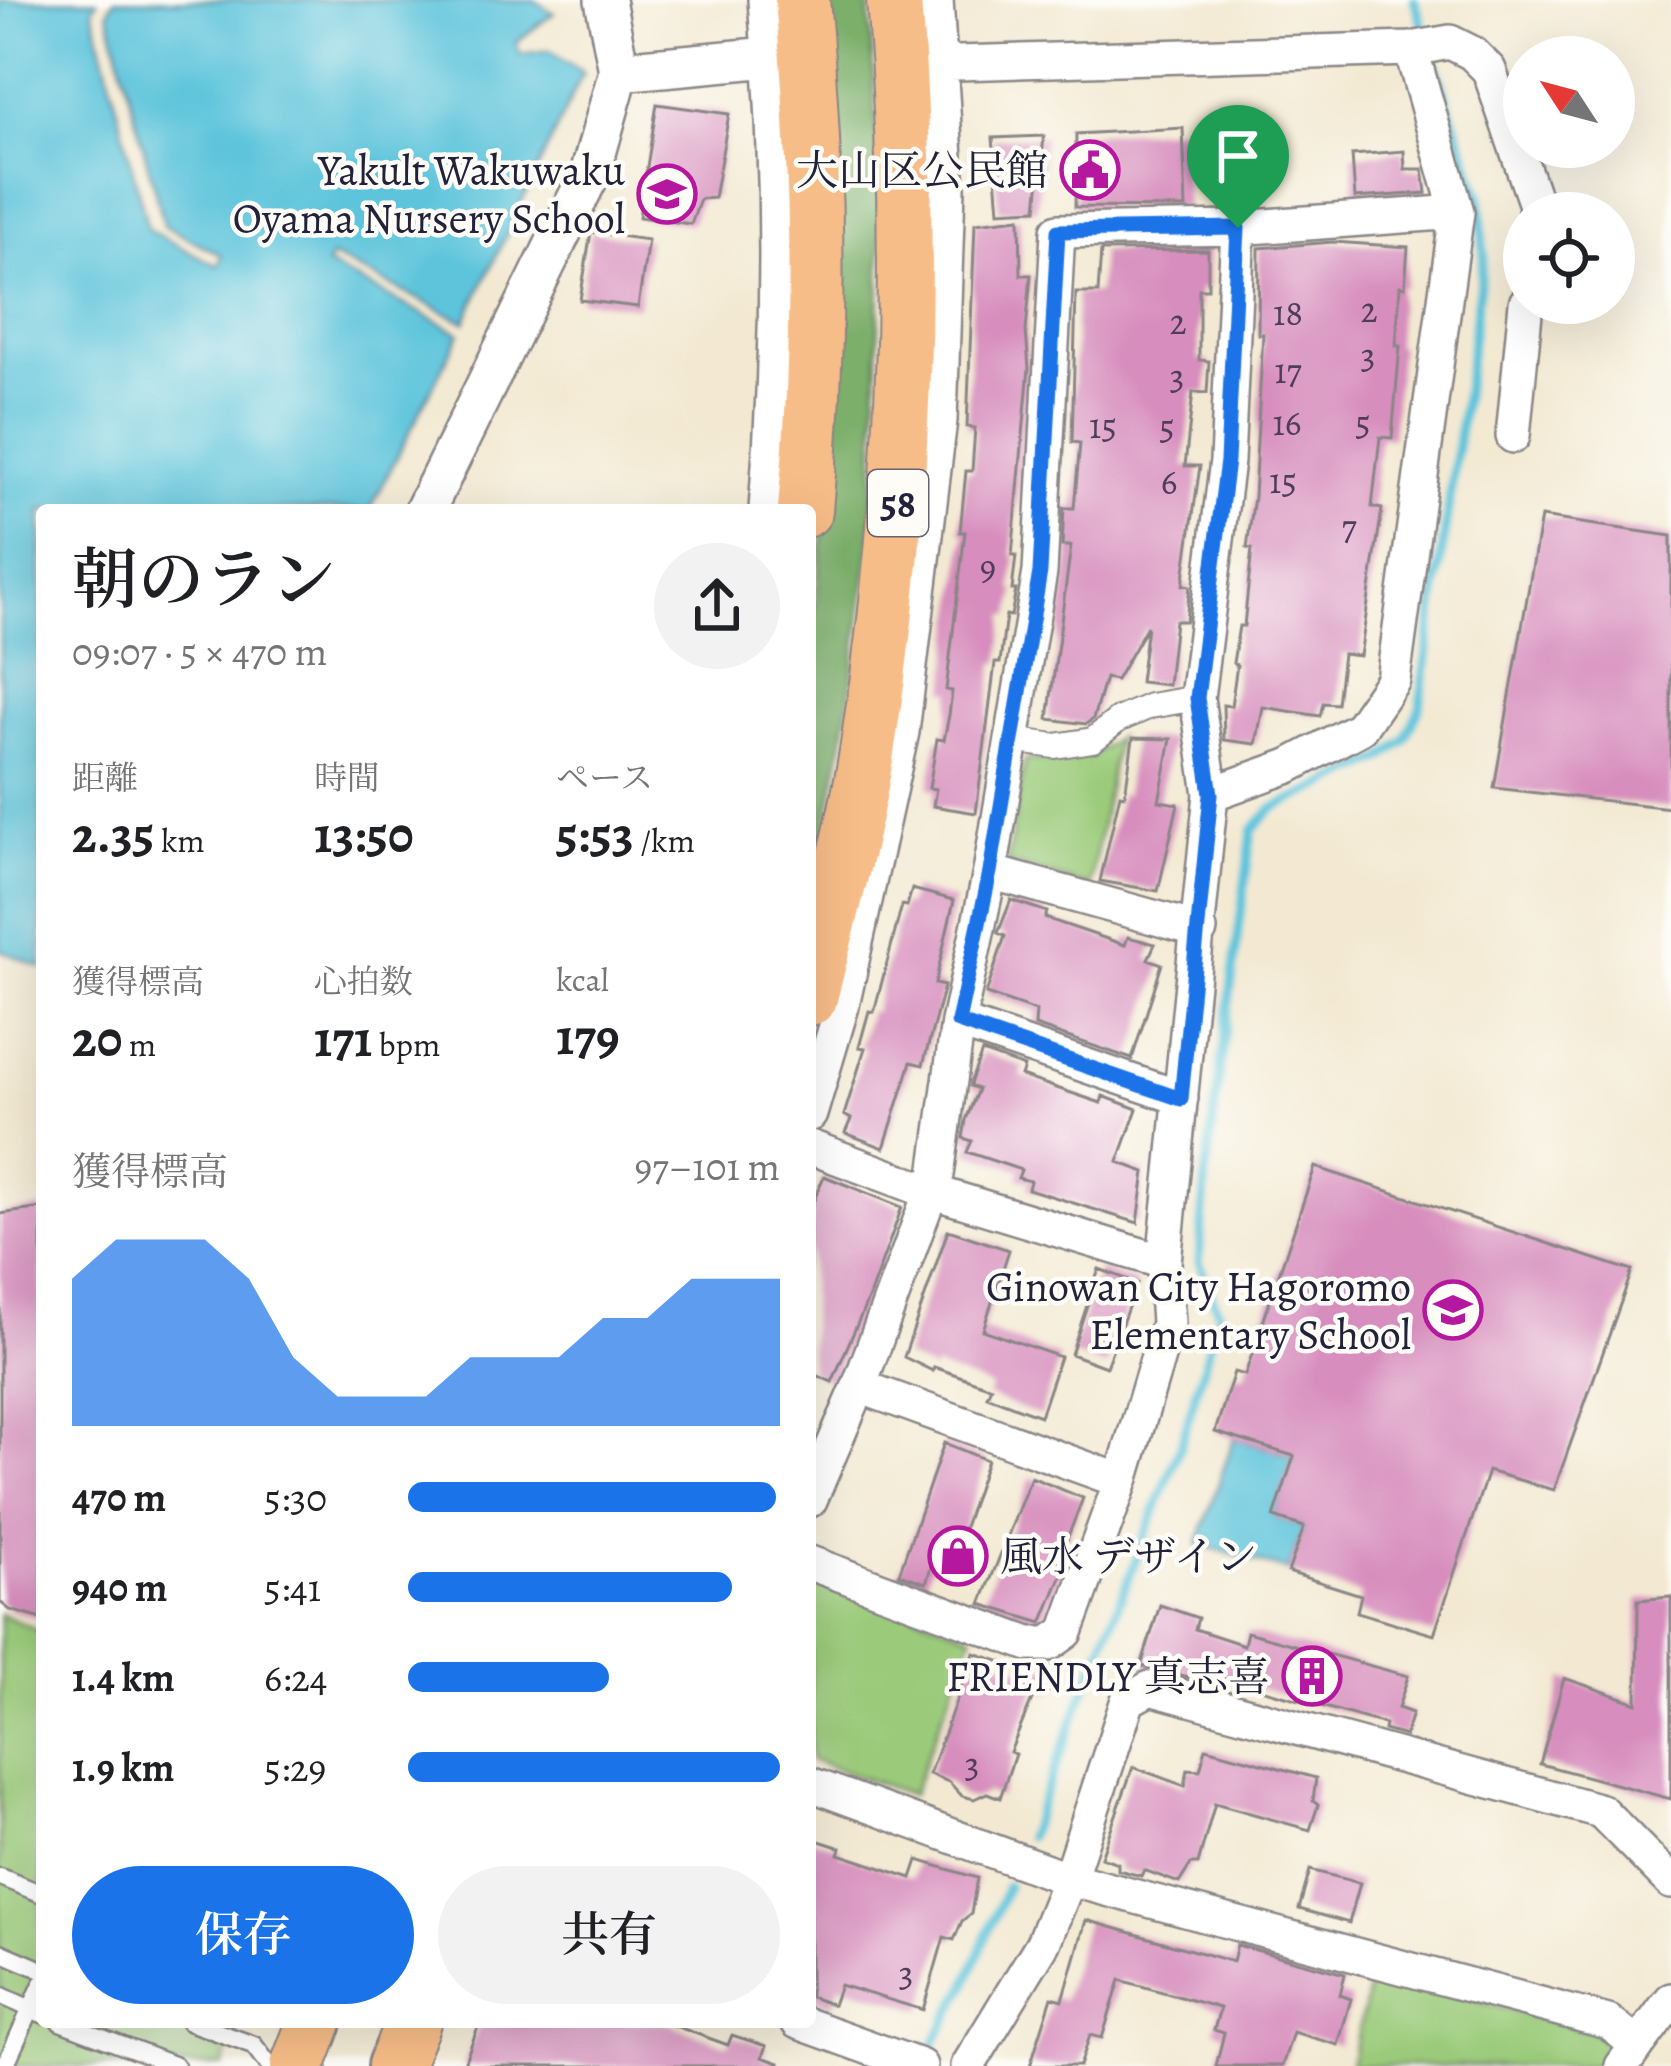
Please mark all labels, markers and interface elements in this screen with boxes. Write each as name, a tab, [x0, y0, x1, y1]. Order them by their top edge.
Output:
north arrow	[1503, 36, 1635, 168]
map controls	[1503, 36, 1635, 324]
pin	[1187, 105, 1289, 228]
icon: arrive	[1205, 123, 1271, 189]
public building icon: 大山区公民館	[1059, 139, 1121, 201]
place label: Yakult Wakuwaku Oyama Nursery School	[233, 142, 625, 247]
place label: 大山区公民館	[796, 142, 1048, 199]
school or university icon: Yakult Wakuwaku Oyama Nursery School	[636, 163, 698, 225]
button: locate	[1503, 192, 1635, 324]
house number: 2	[1360, 285, 1378, 334]
house number: 18	[1273, 288, 1303, 337]
house number: 2	[1169, 297, 1187, 346]
house number: 3	[1361, 331, 1375, 380]
house number: 17	[1274, 346, 1303, 395]
house number: 3	[1170, 352, 1184, 401]
house number: 16	[1273, 398, 1301, 447]
house number: 5	[1355, 398, 1371, 447]
house number: 15	[1089, 401, 1117, 450]
house number: 5	[1159, 402, 1175, 451]
house number: 15	[1269, 456, 1297, 505]
house number: 6	[1161, 457, 1177, 506]
road number: 58	[868, 470, 928, 536]
house number: 7	[1341, 502, 1357, 551]
text: 朝のラン	[72, 535, 336, 625]
house number: 9	[980, 542, 996, 591]
button: share	[654, 543, 780, 669]
text: 09:07 · 5 × 470 m	[72, 625, 327, 678]
text: 距離	[72, 755, 138, 800]
text: 時間	[314, 755, 380, 800]
text: ペース	[556, 755, 653, 800]
text: 2.35	[72, 800, 154, 870]
text: 13:50	[314, 800, 414, 870]
text: 5:53	[556, 800, 634, 870]
text: km	[154, 818, 205, 863]
text: /km	[634, 818, 695, 863]
text: kcal	[556, 957, 609, 1002]
text: 獲得標高	[72, 959, 204, 1004]
text: 心拍数	[314, 959, 413, 1004]
text: 179	[556, 1002, 620, 1072]
text: 20	[72, 1004, 122, 1074]
text: 171	[314, 1004, 372, 1074]
text: m	[122, 1022, 156, 1067]
text: bpm	[372, 1022, 440, 1067]
text: 97–101 m	[635, 1140, 780, 1193]
text: 獲得標高	[72, 1145, 228, 1198]
place label: Ginowan City Hagoromo Elementary School	[986, 1258, 1411, 1363]
school or university icon: Ginowan City Hagoromo Elementary School	[1422, 1279, 1484, 1341]
text: 470 m	[72, 1471, 166, 1524]
text: 5:30	[264, 1471, 327, 1524]
shop icon: 風水 デザイン	[927, 1525, 989, 1587]
place label: 風水 デザイン	[1000, 1528, 1257, 1585]
text: 940 m	[72, 1561, 167, 1614]
text: 5:41	[264, 1561, 321, 1614]
building icon: FRIENDLY 真志喜	[1281, 1645, 1343, 1707]
place label: FRIENDLY 真志喜	[947, 1648, 1270, 1705]
text: 1.4 km	[72, 1651, 175, 1704]
text: 6:24	[264, 1651, 328, 1704]
house number: 3	[965, 1740, 979, 1789]
text: 1.9 km	[72, 1741, 174, 1794]
text: 5:29	[264, 1741, 326, 1794]
button: 保存	[72, 1866, 414, 2004]
button: 共有	[438, 1866, 780, 2004]
house number: 3	[899, 1949, 913, 1998]

